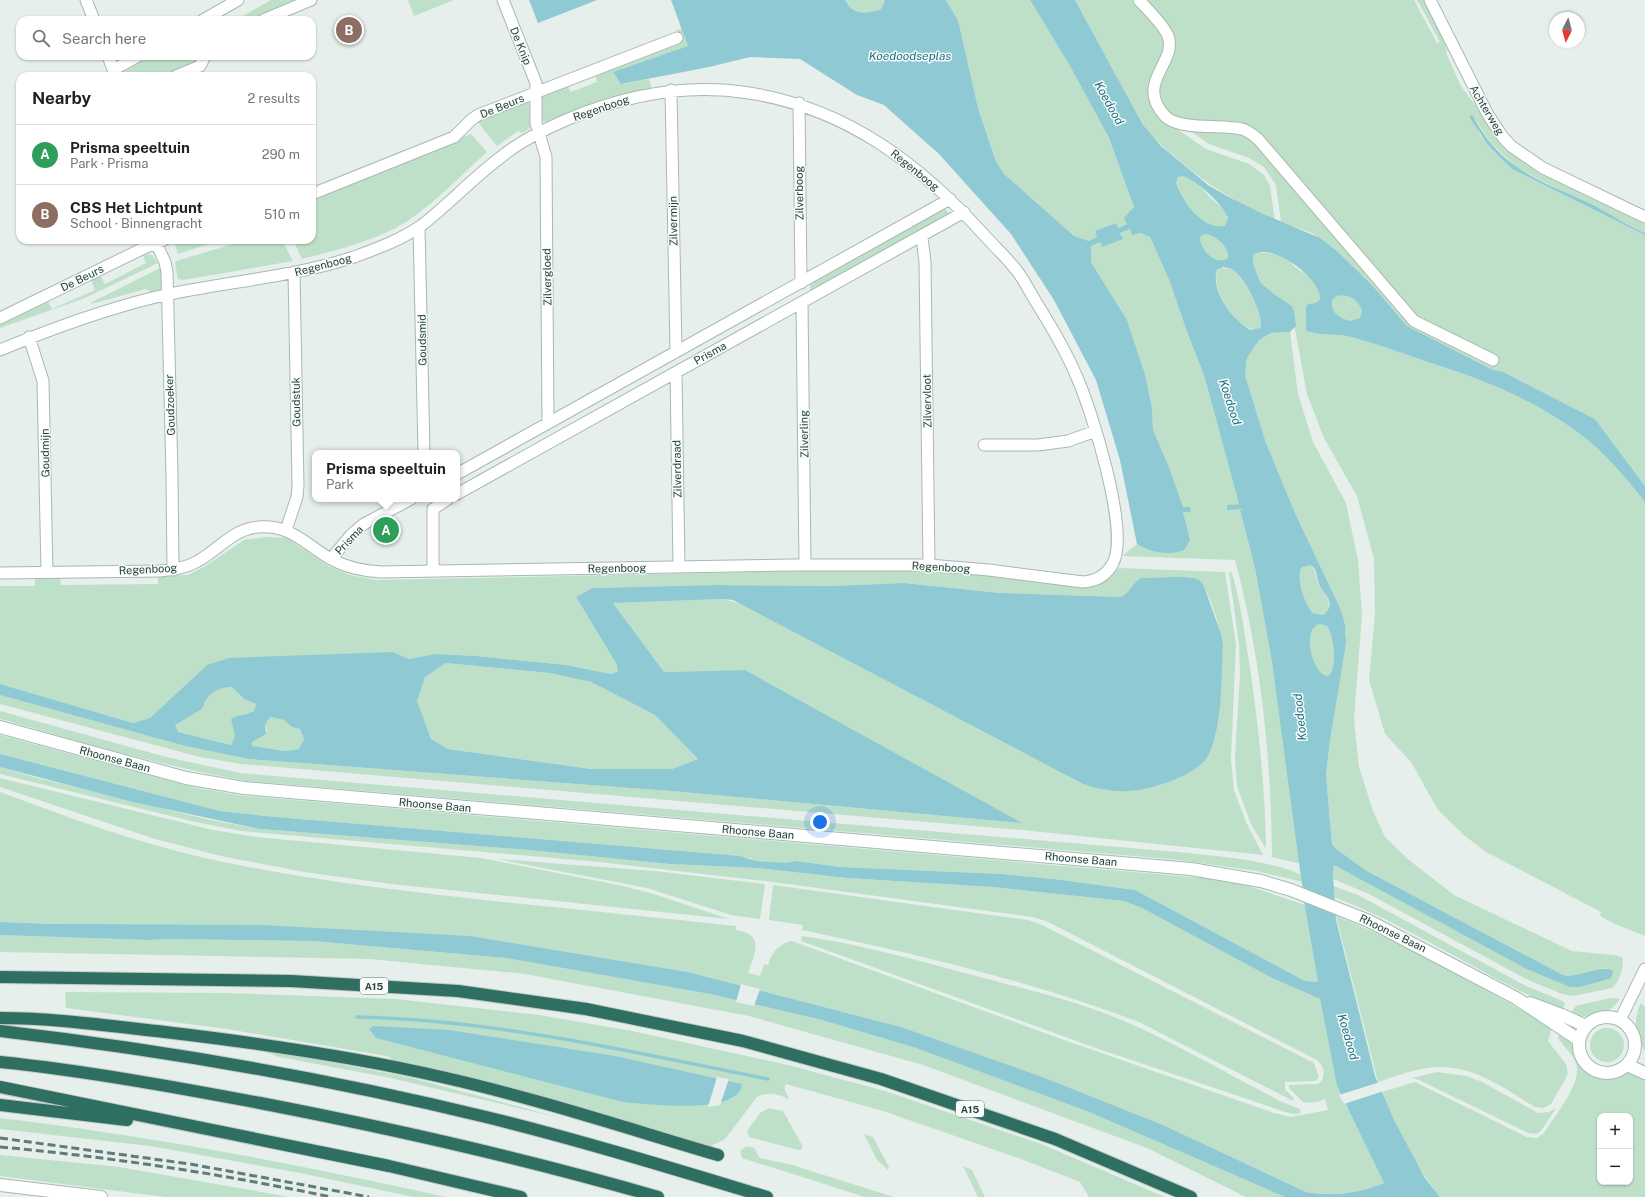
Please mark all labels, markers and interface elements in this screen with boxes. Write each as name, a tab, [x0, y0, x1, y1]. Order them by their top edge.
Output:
north arrow	[1549, 12, 1585, 48]
pin: B	[336, 15, 362, 45]
search box	[16, 16, 316, 60]
street label: De Knip	[508, 25, 534, 67]
icon: search	[30, 27, 52, 49]
text: Search here	[62, 30, 146, 47]
water label: Koedoodseplas	[869, 49, 951, 63]
water label: Koedood	[1091, 79, 1127, 127]
street label: Achterweg	[1467, 83, 1507, 137]
text: Nearby	[32, 88, 91, 108]
text: 2 results	[248, 91, 300, 106]
street label: De Beurs	[478, 92, 526, 120]
street label: Regenboog	[571, 93, 631, 123]
text: Prisma speeltuin	[70, 139, 190, 156]
text: A	[40, 147, 50, 162]
text: 290 m	[262, 147, 300, 162]
street label: Regenboog	[888, 147, 942, 193]
text: Park · Prisma	[70, 156, 149, 171]
street label: Zilverboog	[793, 165, 805, 220]
street label: Zilvermijn	[667, 196, 679, 246]
text: CBS Het Lichtpunt	[70, 199, 203, 216]
text: B	[41, 207, 49, 222]
text: 510 m	[264, 207, 300, 222]
text: School · Binnengracht	[70, 216, 202, 231]
street label: Zilvergloed	[540, 248, 554, 306]
street label: Regenboog	[293, 252, 353, 278]
street label: De Beurs	[59, 262, 106, 294]
street label: Goudsmid	[416, 314, 428, 366]
street label: Prisma	[692, 339, 728, 367]
street label: Goudzoeker	[163, 374, 177, 436]
street label: Zilvervloot	[921, 374, 933, 428]
street label: Goudstuk	[290, 377, 302, 427]
water label: Koedood	[1216, 377, 1244, 427]
street label: Zilverling	[798, 410, 810, 458]
street label: Goudmijn	[39, 428, 51, 478]
street label: Zilverdraad	[670, 440, 684, 498]
popup	[312, 450, 460, 502]
text: Prisma speeltuin	[326, 460, 446, 477]
text: Park	[326, 477, 354, 492]
pin: A	[373, 515, 399, 545]
street label: Prisma	[332, 523, 366, 557]
street label: Regenboog	[911, 559, 971, 575]
street label: Regenboog	[118, 561, 178, 577]
street label: Regenboog	[588, 561, 647, 575]
water label: Koedood	[1291, 693, 1309, 741]
street label: Rhoonse Baan	[78, 744, 152, 774]
street label: Rhoonse Baan	[398, 796, 472, 814]
your location	[810, 812, 830, 832]
street label: Rhoonse Baan	[721, 823, 795, 841]
street label: Rhoonse Baan	[1044, 850, 1118, 868]
street label: Rhoonse Baan	[1358, 912, 1428, 954]
road number: A15	[360, 978, 388, 994]
water label: Koedood	[1335, 1012, 1361, 1062]
road number: A15	[956, 1101, 984, 1117]
map controls	[1597, 1113, 1633, 1185]
button: +	[1597, 1113, 1633, 1149]
button: −	[1597, 1149, 1633, 1185]

